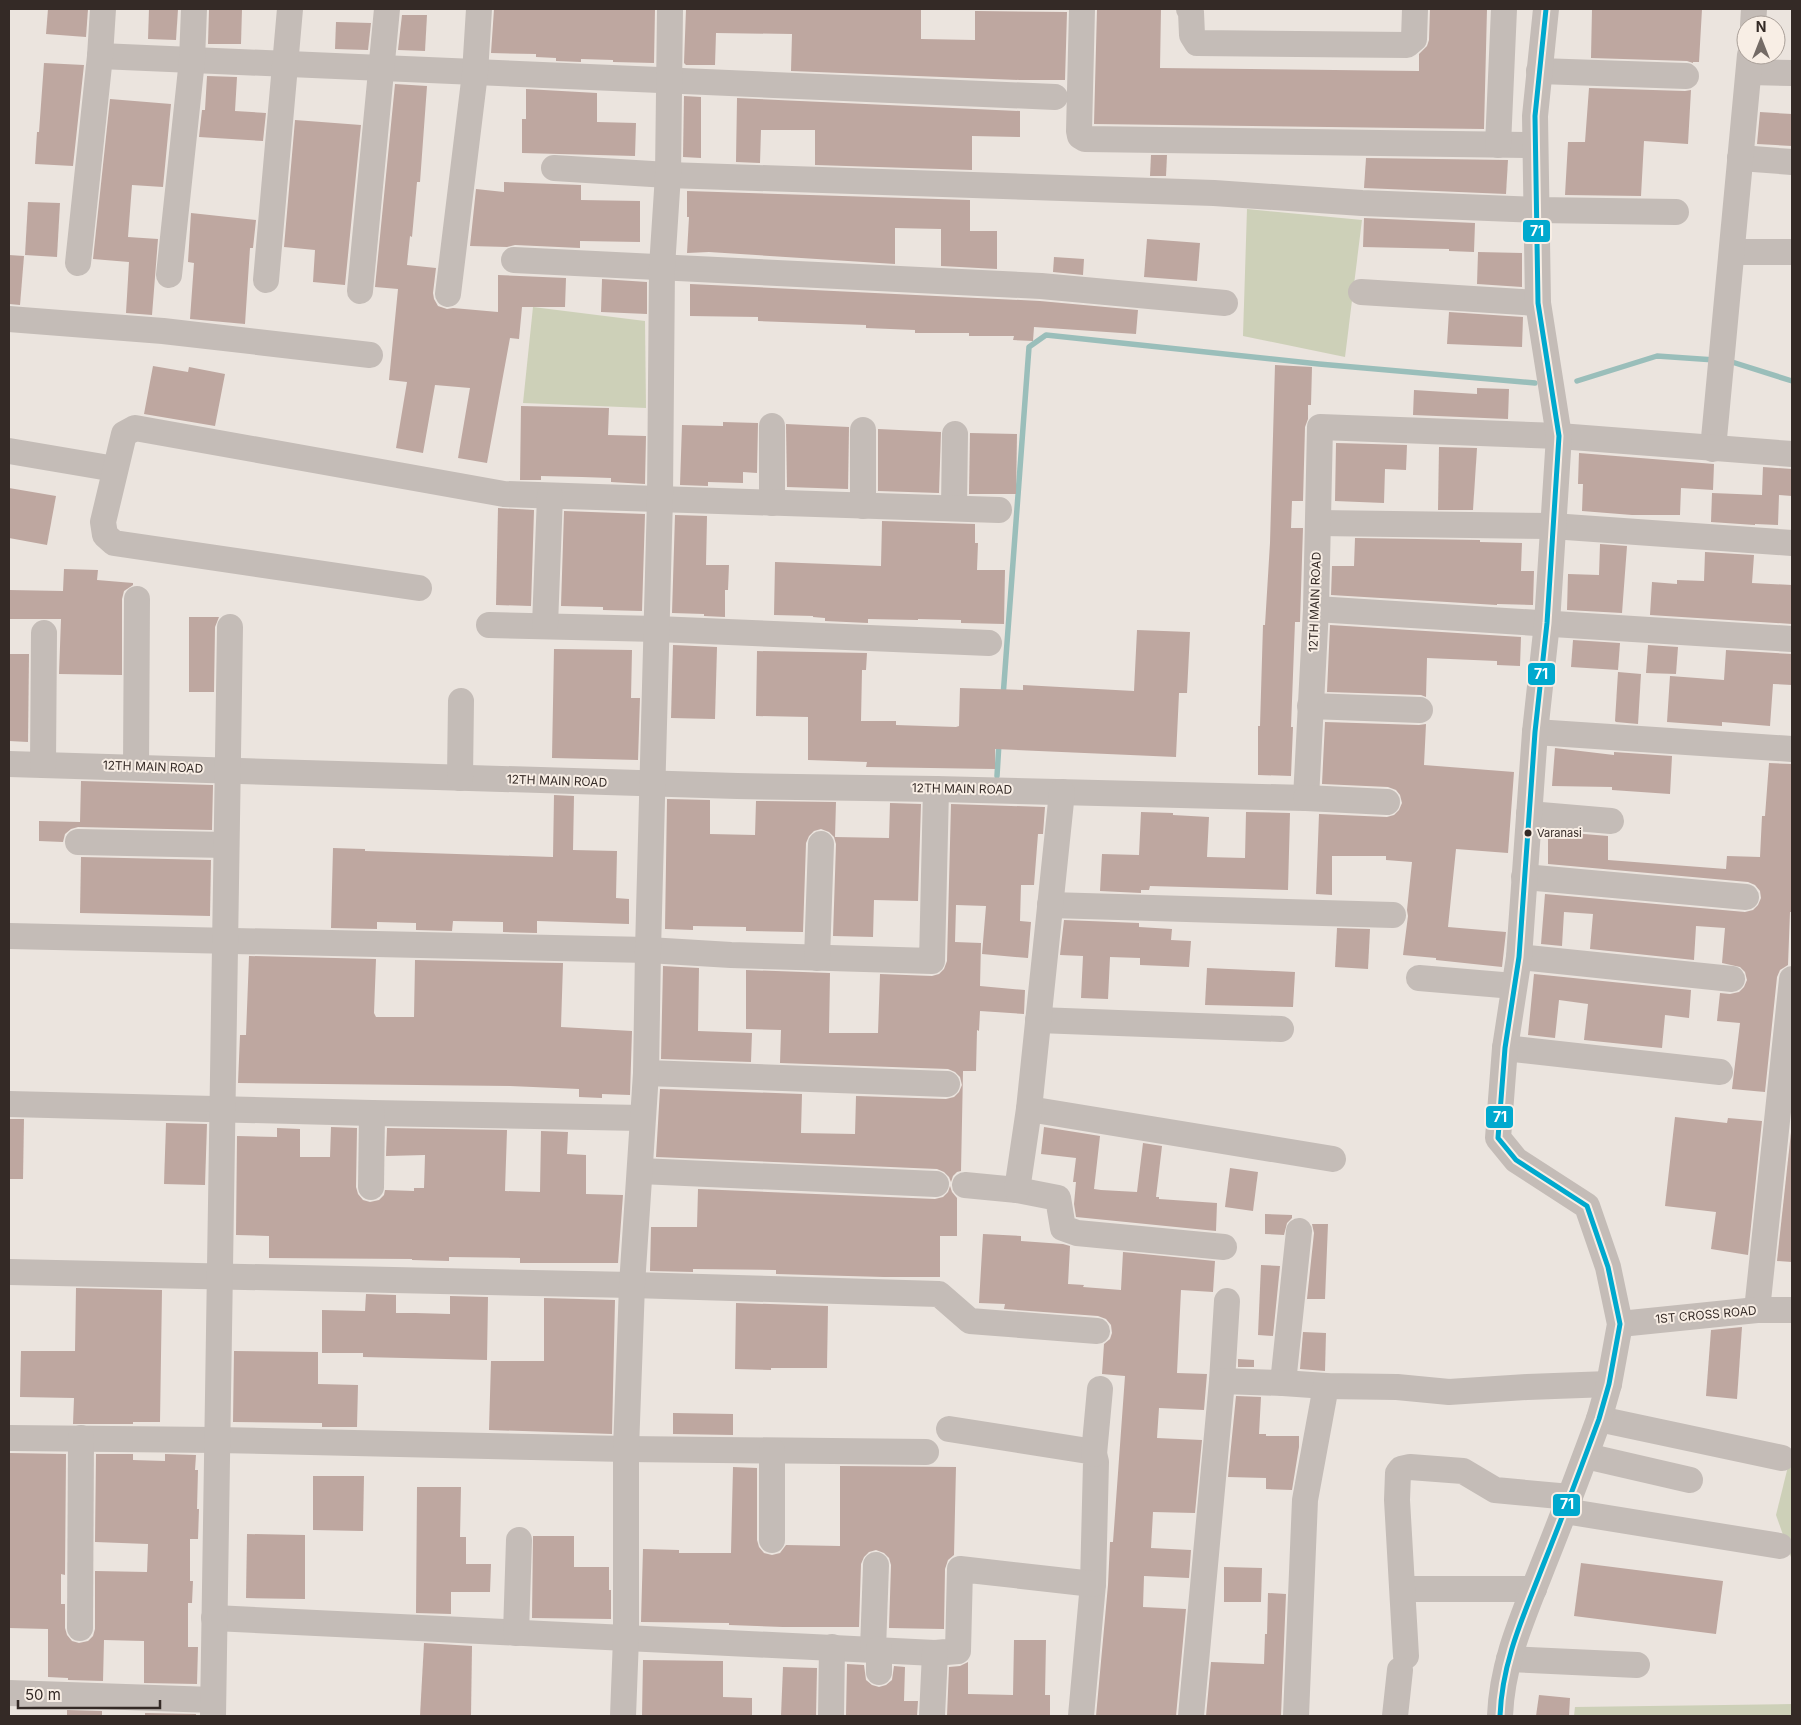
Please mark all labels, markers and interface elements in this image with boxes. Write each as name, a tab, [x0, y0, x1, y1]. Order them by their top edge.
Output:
north arrow	[1736, 15, 1786, 65]
text: N	[1756, 18, 1766, 35]
line badge: 71	[1522, 219, 1551, 243]
text: 71	[1530, 222, 1544, 239]
street label: 12TH MAIN ROAD	[1305, 552, 1324, 652]
line badge: 71	[1527, 662, 1556, 686]
text: 71	[1534, 665, 1548, 682]
street label: 12TH MAIN ROAD	[103, 757, 203, 776]
street label: 12TH MAIN ROAD	[507, 771, 607, 790]
street label: 12TH MAIN ROAD	[912, 780, 1012, 797]
place label: Varanasi	[1537, 826, 1582, 840]
marker: Varanasi	[1523, 828, 1533, 838]
line badge: 71	[1485, 1105, 1514, 1129]
text: 71	[1493, 1108, 1507, 1125]
street label: 1ST CROSS ROAD	[1655, 1303, 1757, 1326]
line badge: 71	[1552, 1493, 1581, 1517]
text: 71	[1560, 1495, 1574, 1512]
scale bar	[18, 1678, 160, 1710]
text: 50 m	[25, 1685, 61, 1704]

